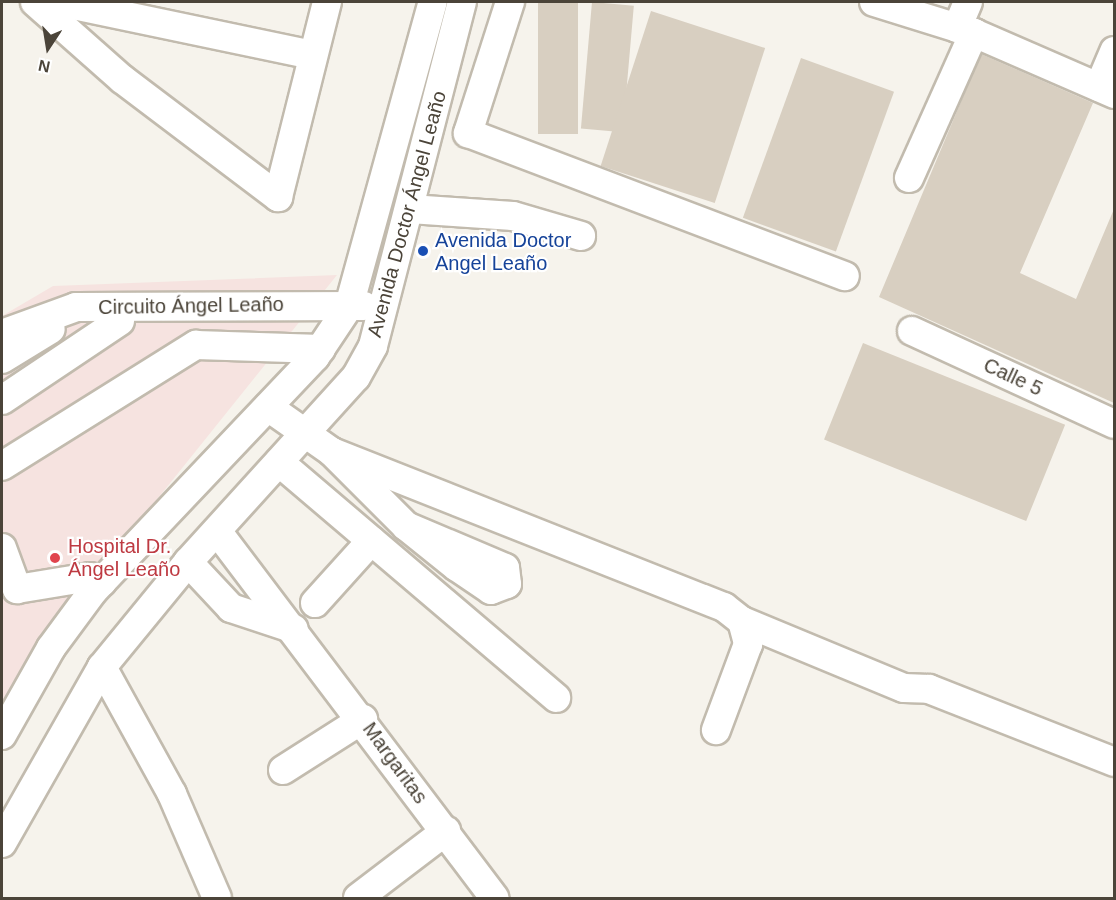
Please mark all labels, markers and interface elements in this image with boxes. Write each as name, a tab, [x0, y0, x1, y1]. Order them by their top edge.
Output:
north arrow	[18, 18, 78, 78]
text: N	[37, 57, 52, 76]
street label: Avenida Doctor Ángel Leaño	[363, 88, 451, 340]
place label: Avenida Doctor Angel Leaño	[435, 228, 571, 275]
marker: Avenida Doctor Angel Leaño	[416, 244, 430, 258]
street label: Circuito Ángel Leaño	[98, 292, 284, 320]
street label: Calle 5	[980, 353, 1046, 401]
place label: Hospital Dr. Ángel Leaño	[68, 534, 180, 581]
marker: Hospital Dr. Ángel Leaño	[46, 549, 64, 567]
street label: Margaritas	[358, 718, 432, 808]

